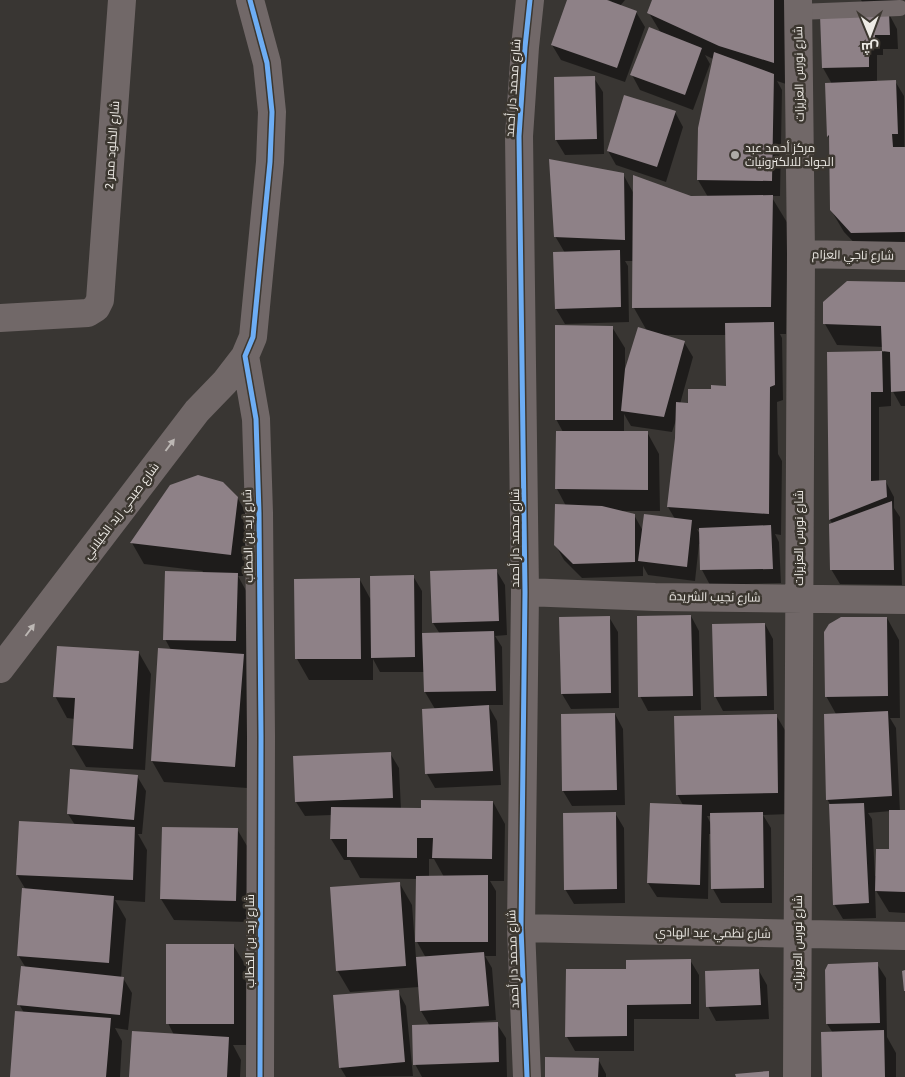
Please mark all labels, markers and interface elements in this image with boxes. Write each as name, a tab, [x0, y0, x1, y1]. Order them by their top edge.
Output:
north arrow	[845, 10, 895, 60]
street label: شارع نورس العزيزات	[791, 26, 808, 122]
street label: شارع محمد دار أحمد	[502, 38, 524, 138]
text: ش	[861, 39, 879, 56]
street label: شارع الخلود ممر 2	[102, 100, 123, 190]
place label: مركز أحمد عبد الجواد للالكترونيات	[745, 140, 834, 169]
marker: مركز أحمد عبد الجواد للالكترونيات	[729, 149, 741, 161]
street label: شارع ناجي العزام	[812, 247, 894, 266]
one-way arrow	[165, 439, 176, 452]
street label: شارع صبحي زيد الكيلاني	[80, 460, 164, 564]
street label: شارع زيد بن الخطاب	[240, 489, 257, 583]
street label: شارع محمد دار أحمد	[507, 489, 523, 587]
street label: شارع نورس العزيزات	[792, 490, 807, 586]
street label: شارع نجيب الشريدة	[669, 589, 761, 606]
one-way arrow	[24, 624, 35, 637]
street label: شارع زيد بن الخطاب	[243, 894, 258, 988]
street label: شارع نورس العزيزات	[791, 895, 806, 991]
street label: شارع محمد دار أحمد	[503, 909, 523, 1009]
street label: شارع نظمي عبد الهادي	[655, 925, 771, 944]

